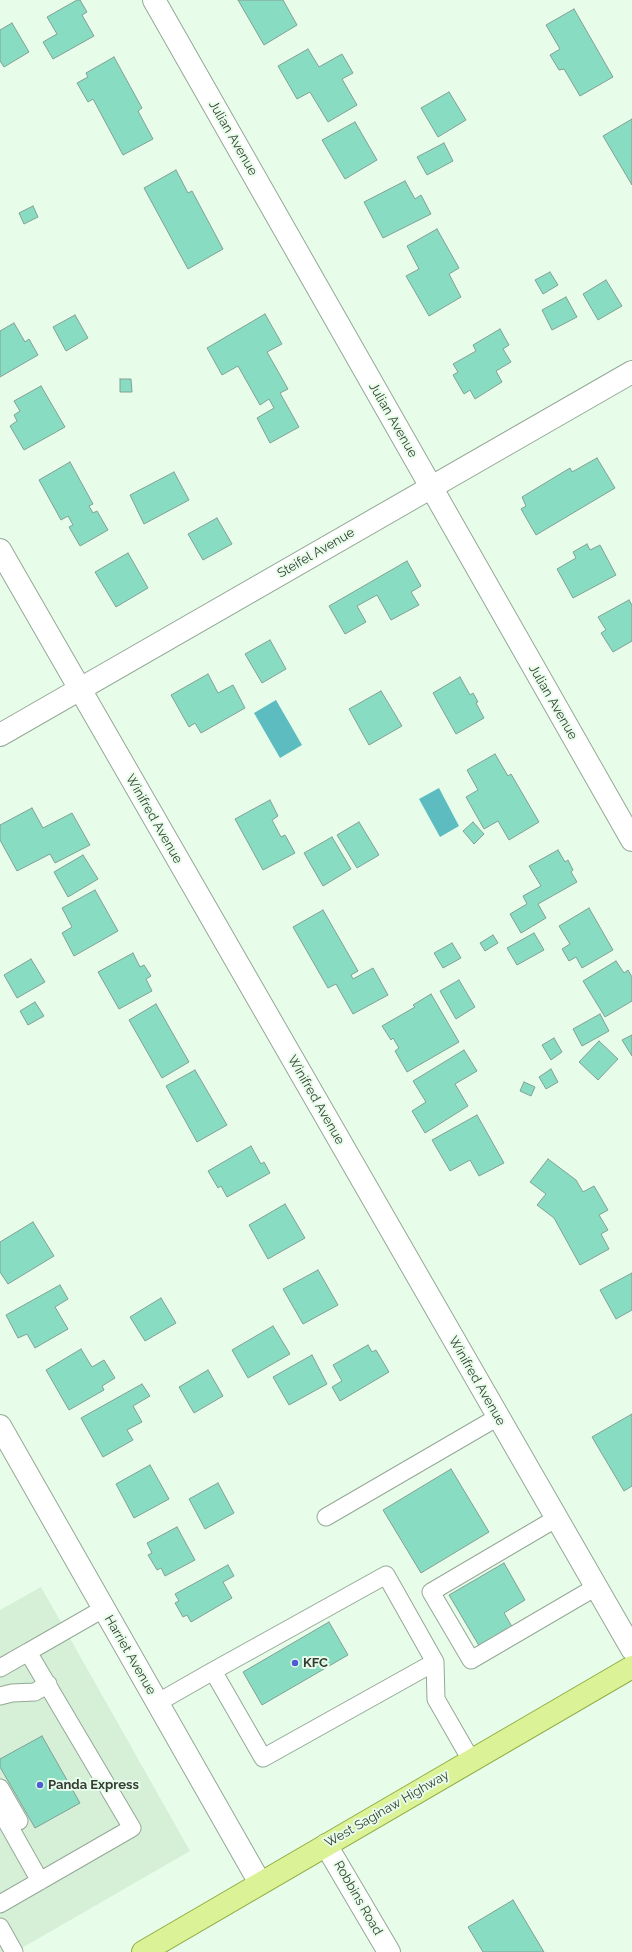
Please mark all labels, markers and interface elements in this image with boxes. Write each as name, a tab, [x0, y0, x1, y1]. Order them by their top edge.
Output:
street label: Julian Avenue	[205, 98, 261, 178]
street label: Julian Avenue	[365, 380, 421, 460]
street label: Steifel Avenue	[275, 525, 357, 581]
street label: Julian Avenue	[525, 662, 581, 742]
street label: Winifred Avenue	[122, 772, 186, 866]
street label: Winifred Avenue	[284, 1053, 348, 1147]
street label: Winifred Avenue	[445, 1334, 509, 1428]
street label: Harriet Avenue	[101, 1612, 159, 1698]
place label: KFC	[303, 1655, 328, 1671]
marker: KFC	[290, 1658, 300, 1668]
street label: West Saginaw Highway	[322, 1767, 452, 1851]
place label: Panda Express	[48, 1777, 139, 1793]
marker: Panda Express	[35, 1780, 45, 1790]
street label: Robbins Road	[330, 1858, 386, 1938]

